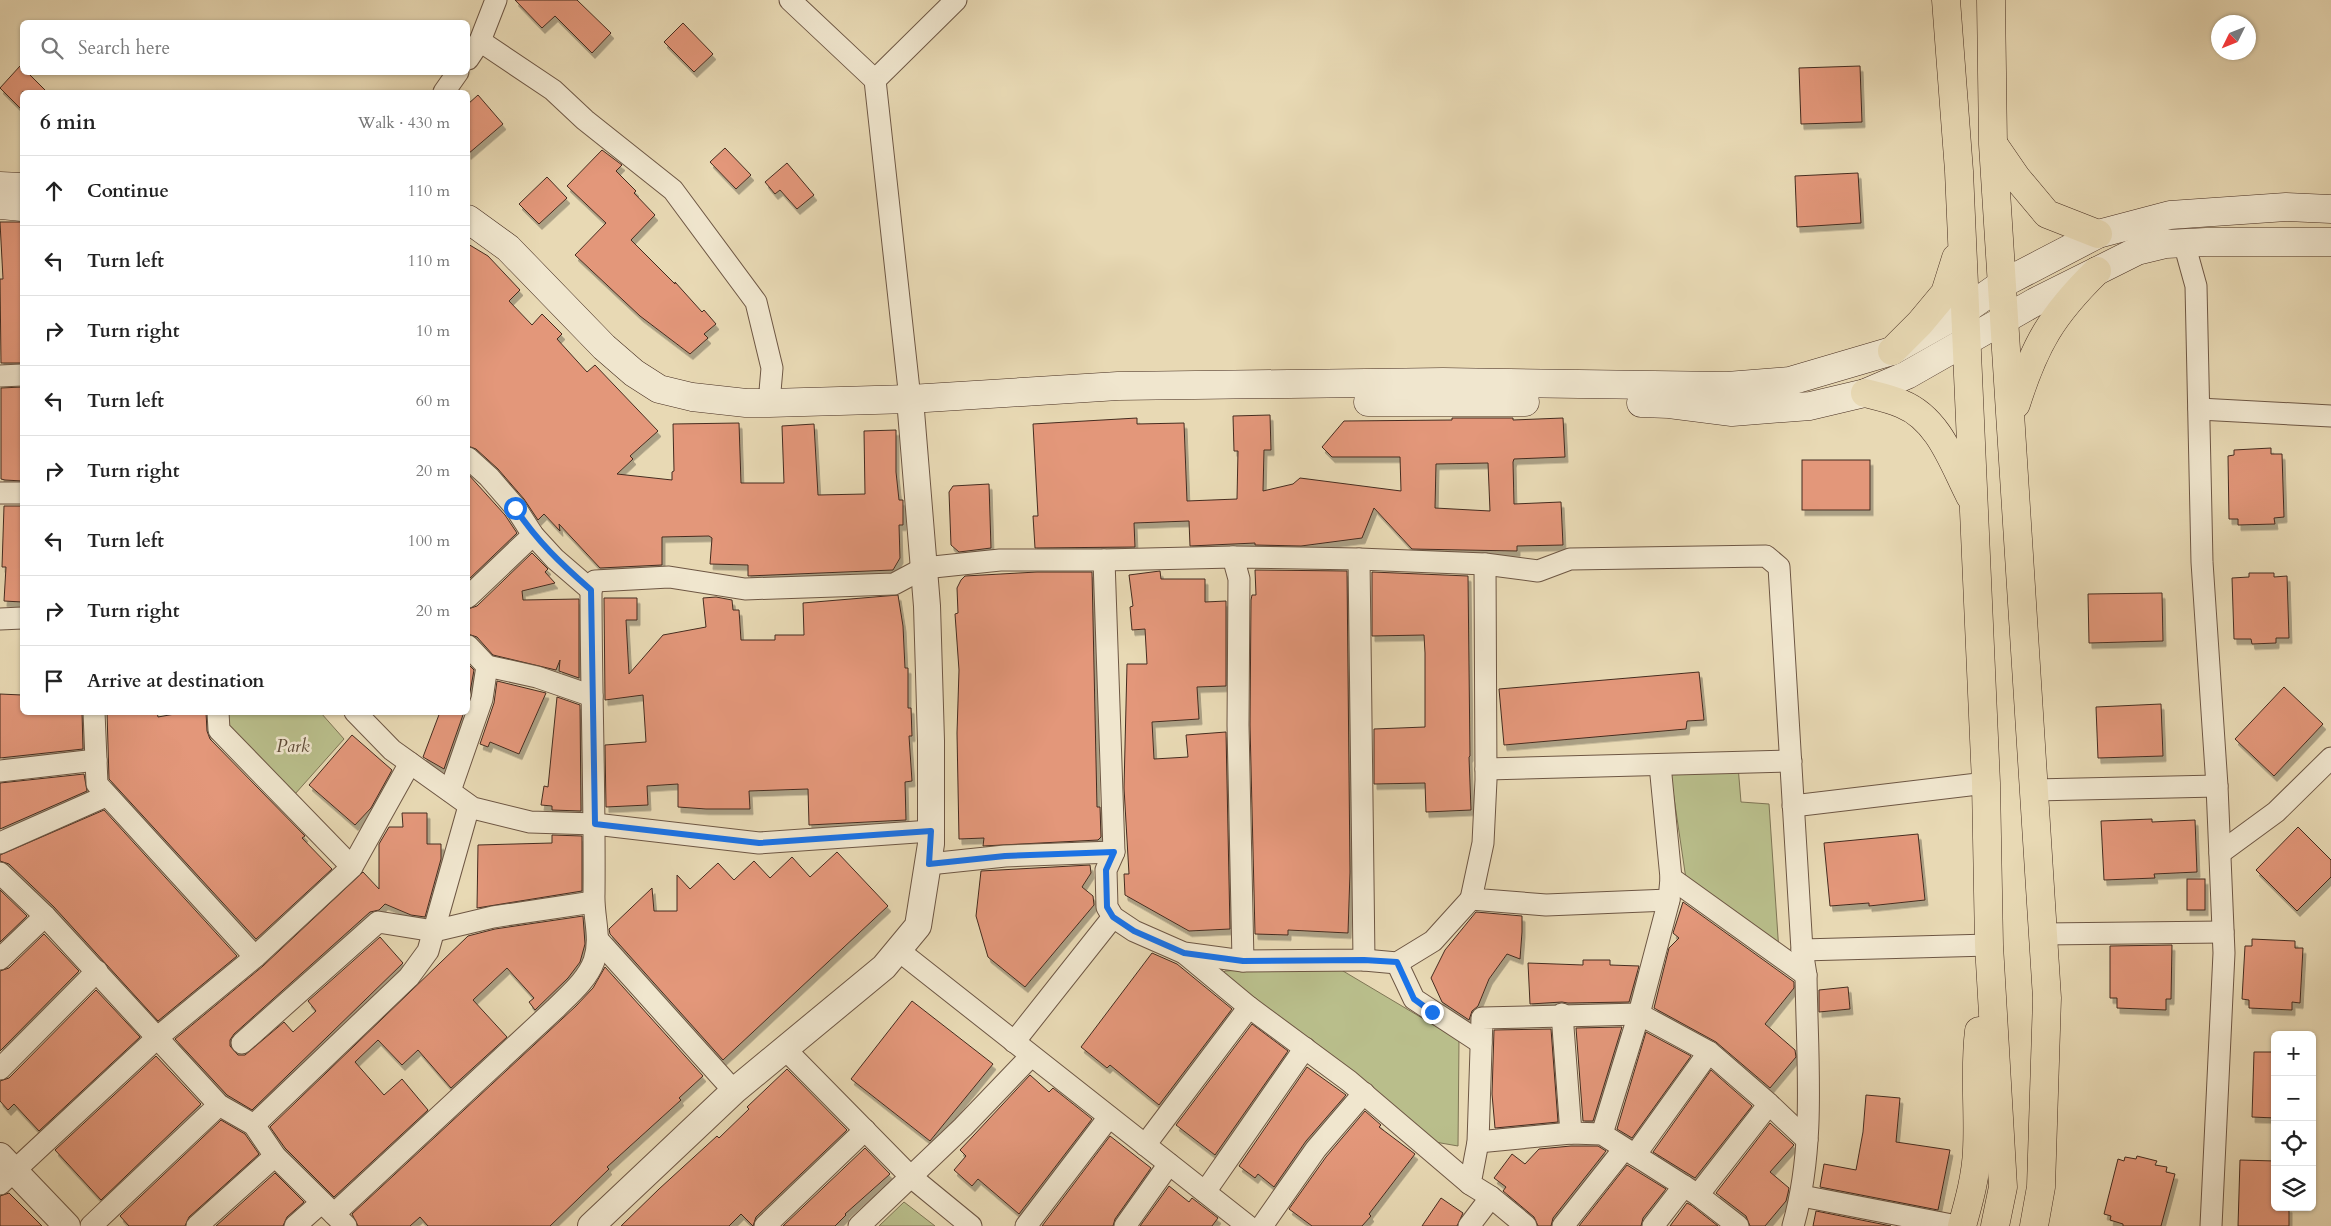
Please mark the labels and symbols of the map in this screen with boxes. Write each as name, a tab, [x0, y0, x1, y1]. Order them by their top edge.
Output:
north arrow	[2211, 15, 2256, 60]
route start	[504, 497, 527, 520]
park label: Park	[276, 734, 310, 759]
route end	[1421, 1001, 1444, 1024]

